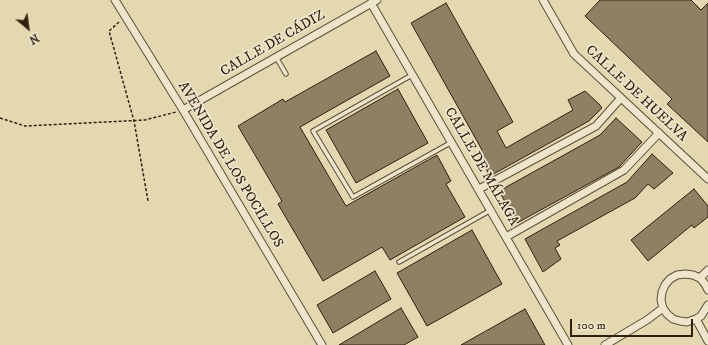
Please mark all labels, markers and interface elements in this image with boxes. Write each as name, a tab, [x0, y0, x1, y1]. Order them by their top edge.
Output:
street label: CALLE DE CÁDIZ	[218, 7, 328, 81]
north arrow	[8, 8, 48, 48]
text: N	[26, 30, 41, 47]
street label: CALLE DE HUELVA	[581, 42, 691, 146]
street label: AVENIDA DE LOS POCILLOS	[174, 79, 286, 251]
street label: CALLE DE MÁLAGA	[440, 105, 522, 229]
scale bar	[572, 311, 695, 337]
text: 100 m	[577, 318, 606, 333]

